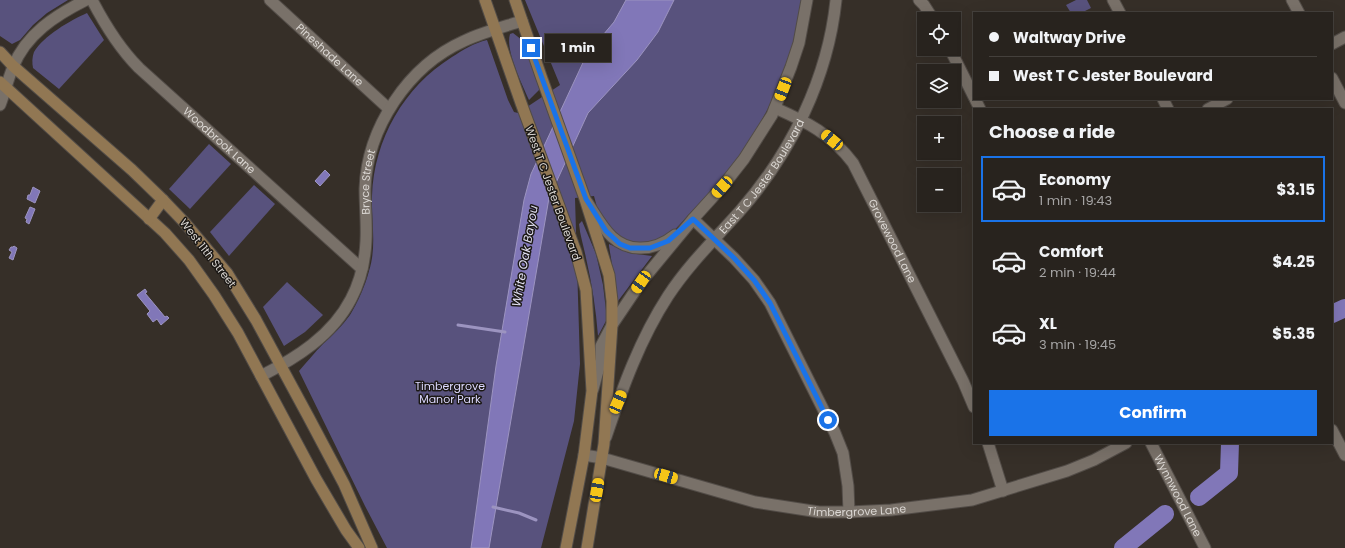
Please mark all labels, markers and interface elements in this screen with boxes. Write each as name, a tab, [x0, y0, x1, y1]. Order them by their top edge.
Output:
map controls	[917, 12, 961, 212]
button: locate	[917, 12, 961, 56]
street label: Pineshade Lane	[292, 20, 367, 90]
text: Waltway Drive	[1013, 27, 1126, 48]
callout: 1 min	[545, 34, 611, 62]
text: 1 min	[561, 38, 595, 57]
route end	[522, 39, 540, 57]
button: layers	[917, 64, 961, 108]
text: West T C Jester Boulevard	[1013, 65, 1213, 86]
car	[773, 76, 793, 102]
street label: Woodbrook Lane	[179, 103, 259, 177]
street label: East T C Jester Boulevard	[715, 116, 808, 237]
button: +	[917, 116, 961, 160]
text: Choose a ride	[989, 119, 1115, 144]
street label: West T C Jester Boulevard	[521, 123, 585, 263]
car	[819, 128, 845, 152]
street label: Bryce Street	[357, 147, 379, 215]
button: −	[917, 168, 961, 212]
text: Economy	[1039, 169, 1111, 190]
icon: car	[991, 171, 1027, 207]
car	[710, 174, 734, 200]
text: $3.15	[1276, 179, 1315, 200]
text: 1 min · 19:43	[1039, 191, 1112, 210]
street label: Grovewood Lane	[864, 196, 920, 286]
water label: White Oak Bayou	[507, 204, 542, 308]
street label: West 11th Street	[176, 215, 240, 291]
text: Comfort	[1039, 241, 1103, 262]
icon: car	[991, 243, 1027, 279]
text: $4.25	[1272, 251, 1315, 272]
text: 2 min · 19:44	[1039, 263, 1116, 282]
car	[629, 269, 653, 295]
text: XL	[1039, 313, 1057, 334]
icon: car	[991, 315, 1027, 351]
text: $5.35	[1272, 323, 1315, 344]
text: 3 min · 19:45	[1039, 335, 1116, 354]
park label: Timbergrove Manor Park	[415, 378, 485, 407]
car	[608, 389, 628, 415]
button: Confirm	[989, 390, 1317, 436]
route start	[819, 411, 837, 429]
street label: Wynnwood Lane	[1150, 452, 1206, 540]
car	[653, 467, 679, 485]
car	[589, 477, 605, 503]
street label: Timbergrove Lane	[806, 500, 907, 520]

